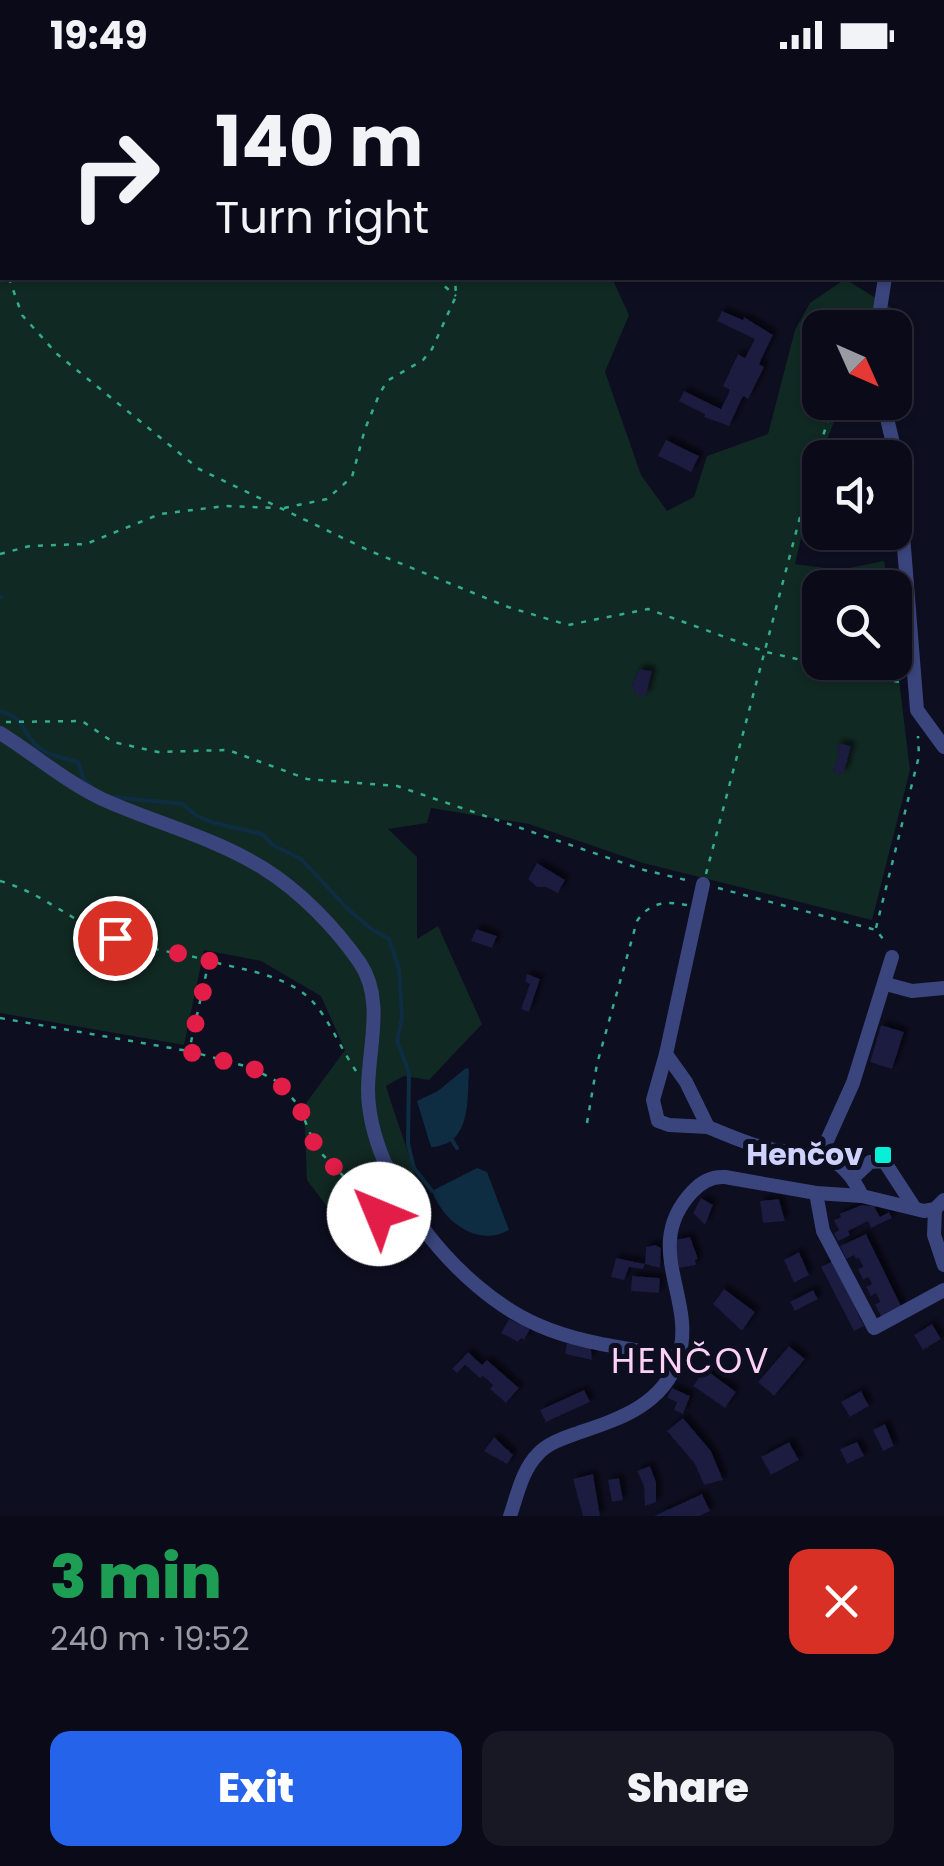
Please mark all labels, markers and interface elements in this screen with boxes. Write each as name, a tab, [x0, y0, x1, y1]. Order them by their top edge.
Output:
text: 19:49	[50, 9, 148, 62]
text: 140 m	[215, 92, 423, 191]
icon: right	[50, 110, 180, 240]
text: Turn right	[215, 186, 429, 249]
north arrow	[802, 310, 912, 420]
map controls	[802, 310, 912, 680]
button: sound	[802, 440, 912, 550]
button: search	[802, 570, 912, 680]
pin	[73, 896, 158, 981]
icon: arrive	[88, 911, 143, 966]
place label: Henčov	[746, 1133, 863, 1176]
marker: Henčov	[872, 1144, 894, 1166]
position arrow	[327, 1162, 431, 1266]
district label: HENČOV	[611, 1336, 771, 1385]
text: 3 min	[50, 1535, 222, 1619]
button: close	[789, 1549, 894, 1654]
text: 240 m · 19:52	[50, 1616, 250, 1661]
button: Exit	[50, 1731, 462, 1846]
button: Share	[482, 1731, 894, 1846]

